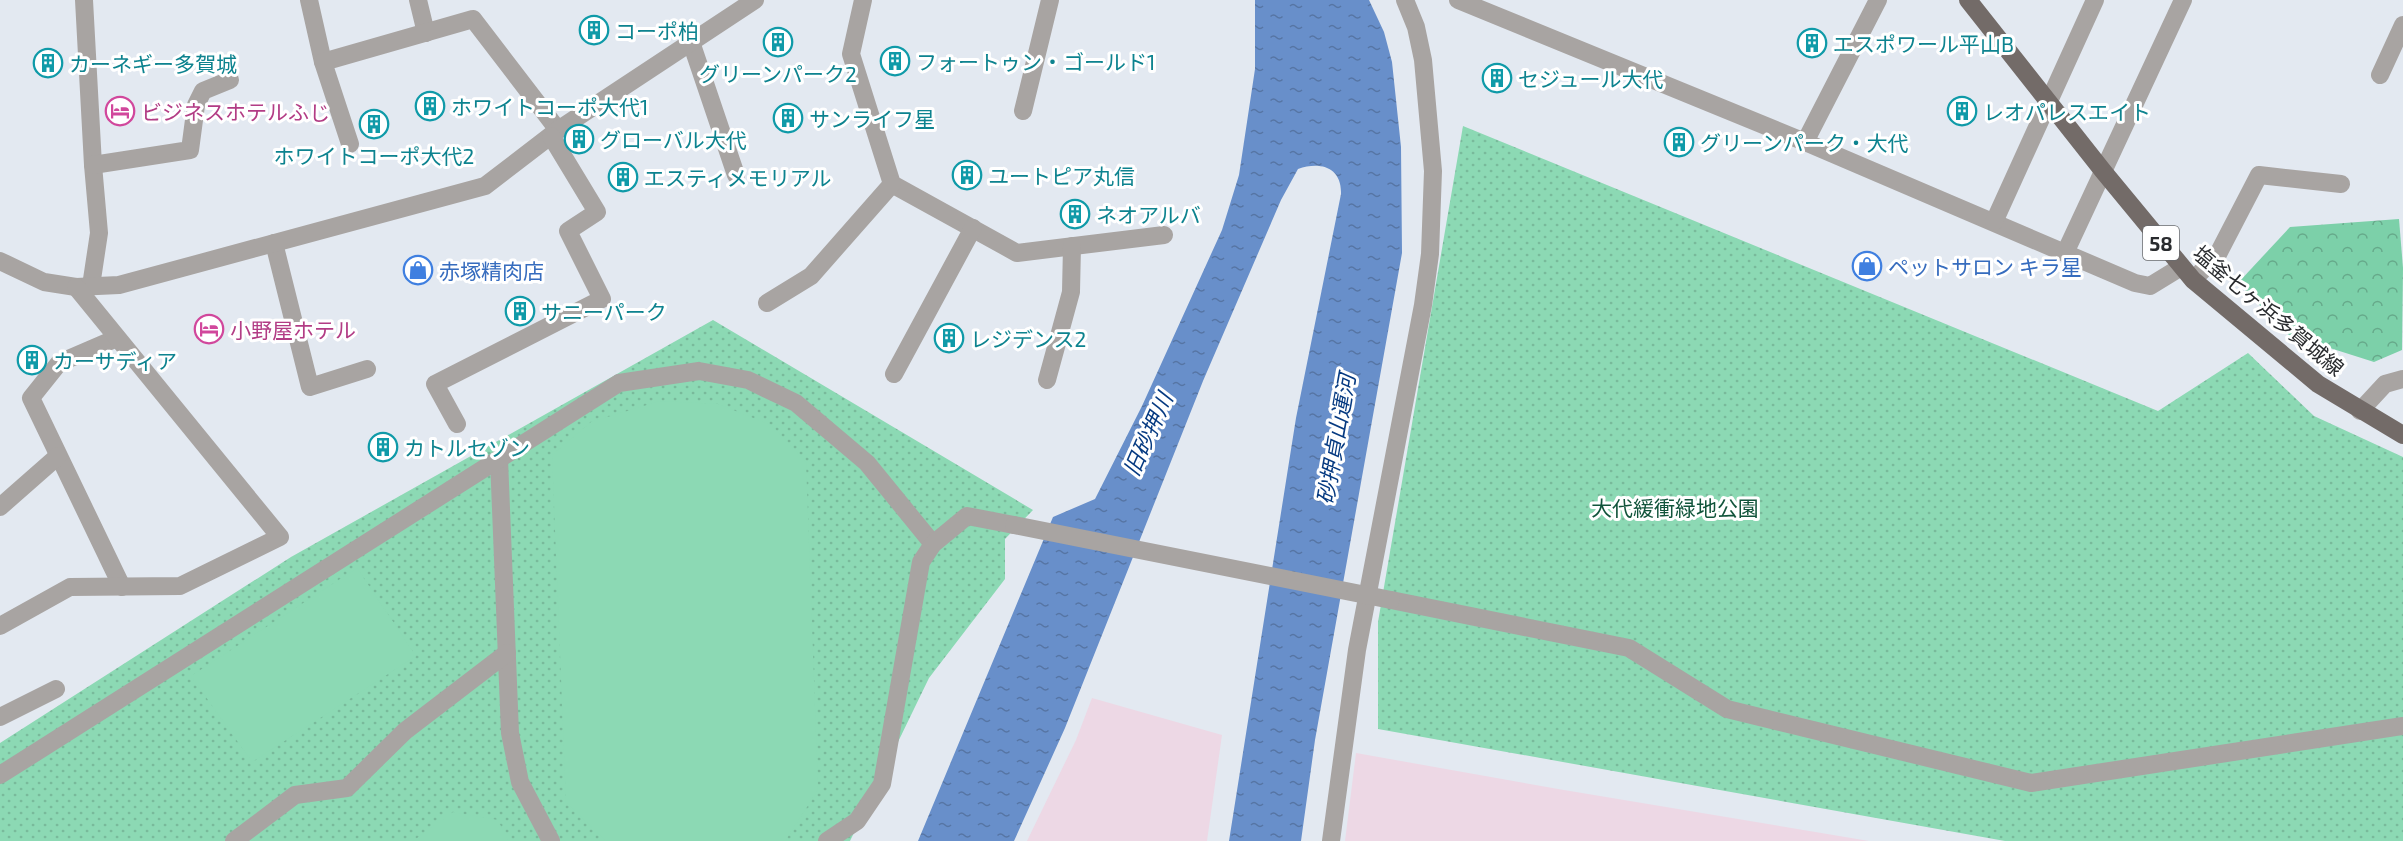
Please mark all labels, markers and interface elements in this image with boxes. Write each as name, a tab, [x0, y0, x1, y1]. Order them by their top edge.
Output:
building icon: コーポ柏	[578, 14, 610, 46]
place label: コーポ柏	[615, 18, 699, 43]
building icon: グリーンパーク2	[762, 26, 794, 58]
building icon: エスポワール平山B	[1796, 27, 1828, 59]
place label: エスポワール平山B	[1833, 31, 2014, 56]
building icon: フォートゥン・ゴールド1	[879, 45, 911, 77]
building icon: カーネギー多賀城	[32, 47, 64, 79]
place label: フォートゥン・ゴールド1	[916, 49, 1155, 74]
place label: カーネギー多賀城	[69, 51, 237, 76]
place label: グリーンパーク2	[699, 61, 857, 86]
building icon: セジュール大代	[1481, 62, 1513, 94]
place label: セジュール大代	[1518, 66, 1664, 91]
building icon: ホワイトコーポ大代1	[414, 90, 446, 122]
place label: ホワイトコーポ大代1	[451, 94, 648, 119]
hotel icon: ビジネスホテルふじ	[104, 95, 136, 127]
building icon: レオパレスエイト	[1946, 95, 1978, 127]
place label: ビジネスホテルふじ	[141, 99, 330, 124]
place label: レオパレスエイト	[1983, 99, 2151, 124]
building icon: サンライフ星	[772, 102, 804, 134]
place label: サンライフ星	[809, 106, 935, 131]
building icon: ホワイトコーポ大代2	[358, 108, 390, 140]
building icon: グローバル大代	[563, 123, 595, 155]
building icon: グリーンパーク・大代	[1663, 126, 1695, 158]
place label: グローバル大代	[600, 127, 747, 152]
place label: グリーンパーク・大代	[1700, 130, 1909, 155]
place label: ホワイトコーポ大代2	[274, 143, 474, 168]
building icon: ユートピア丸信	[951, 159, 983, 191]
building icon: エスティメモリアル	[607, 161, 639, 193]
place label: ユートピア丸信	[988, 163, 1135, 188]
place label: エスティメモリアル	[644, 165, 832, 190]
building icon: ネオアルバ	[1059, 198, 1091, 230]
place label: ネオアルバ	[1096, 202, 1201, 227]
road number: 58	[2143, 226, 2179, 260]
street label: 塩釜七ヶ浜多賀城線	[2189, 240, 2349, 380]
shop icon: ペットサロン キラ星	[1851, 250, 1883, 282]
shop icon: 赤塚精肉店	[402, 254, 434, 286]
place label: ペットサロン キラ星	[1888, 254, 2082, 279]
place label: 赤塚精肉店	[439, 258, 544, 283]
building icon: サニーパーク	[504, 295, 536, 327]
place label: サニーパーク	[541, 299, 667, 324]
hotel icon: 小野屋ホテル	[193, 313, 225, 345]
place label: 小野屋ホテル	[230, 317, 356, 342]
building icon: レジデンス2	[933, 322, 965, 354]
place label: レジデンス2	[970, 326, 1086, 351]
building icon: カーサディア	[16, 344, 48, 376]
place label: カーサディア	[53, 348, 177, 373]
water label: 砂押貞山運河	[1311, 368, 1360, 506]
water label: 旧砂押川	[1117, 387, 1178, 479]
building icon: カトルセゾン	[367, 431, 399, 463]
place label: カトルセゾン	[404, 435, 530, 460]
park label: 大代緩衝緑地公園	[1591, 495, 1759, 520]

